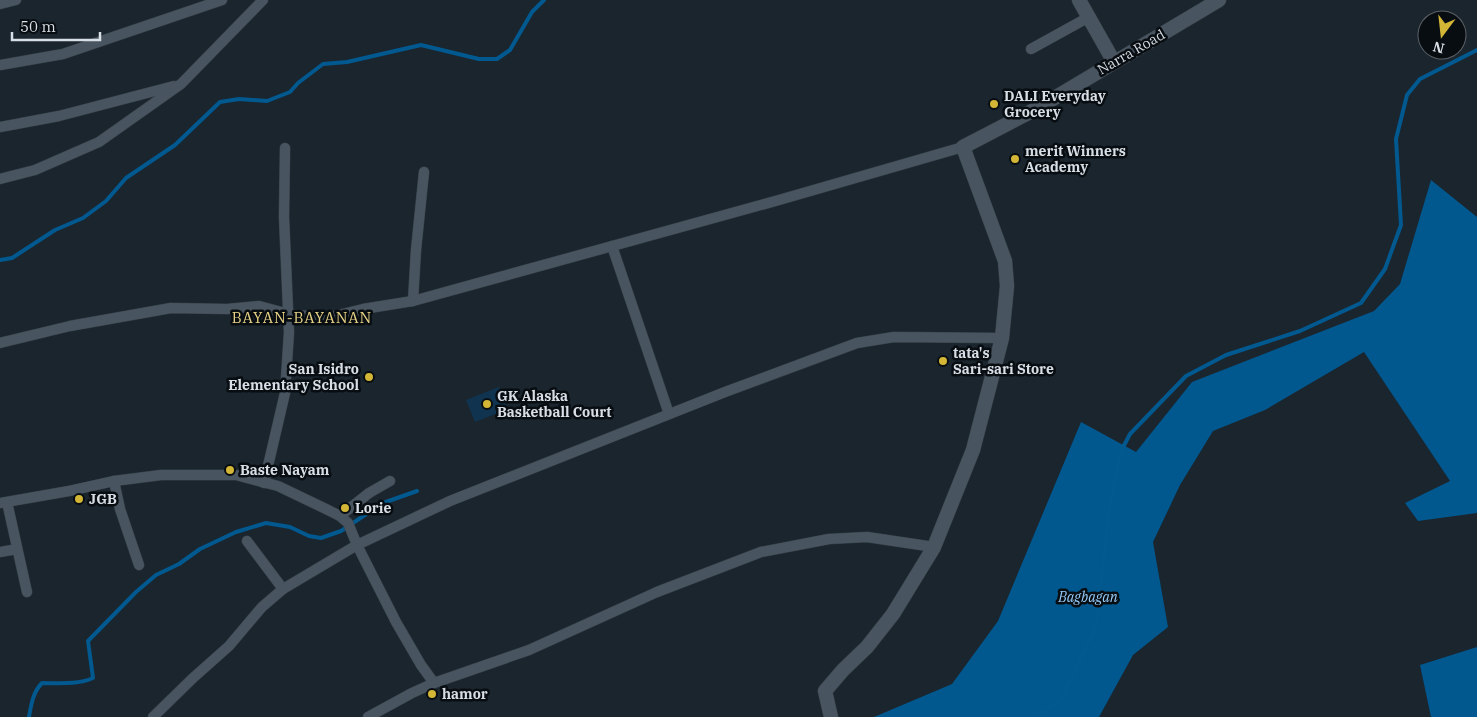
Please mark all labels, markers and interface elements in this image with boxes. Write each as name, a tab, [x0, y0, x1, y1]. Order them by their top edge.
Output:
scale bar	[12, 10, 100, 42]
north arrow	[1417, 10, 1467, 60]
text: 50 m	[20, 17, 56, 36]
street label: Narra Road	[1094, 25, 1168, 79]
text: N	[1431, 37, 1446, 58]
place label: DALI Everyday Grocery	[1004, 87, 1106, 121]
marker: DALI Everyday Grocery	[988, 98, 1000, 110]
place label: merit Winners Academy	[1025, 142, 1126, 176]
marker: merit Winners Academy	[1009, 153, 1021, 165]
district label: BAYAN-BAYANAN	[232, 308, 372, 327]
place label: tata's Sari-sari Store	[953, 344, 1054, 378]
marker: tata's Sari-sari Store	[937, 355, 949, 367]
place label: San Isidro Elementary School	[228, 360, 359, 394]
marker: San Isidro Elementary School	[363, 371, 375, 383]
place label: GK Alaska Basketball Court	[497, 387, 612, 421]
marker: GK Alaska Basketball Court	[481, 398, 493, 410]
place label: Baste Nayam	[240, 461, 330, 479]
marker: Baste Nayam	[224, 464, 236, 476]
place label: JGB	[89, 490, 117, 508]
marker: JGB	[73, 493, 85, 505]
place label: Lorie	[355, 499, 391, 517]
marker: Lorie	[339, 502, 351, 514]
park label: Bagbagan	[1057, 588, 1118, 606]
place label: hamor	[442, 685, 488, 703]
marker: hamor	[426, 688, 438, 700]

